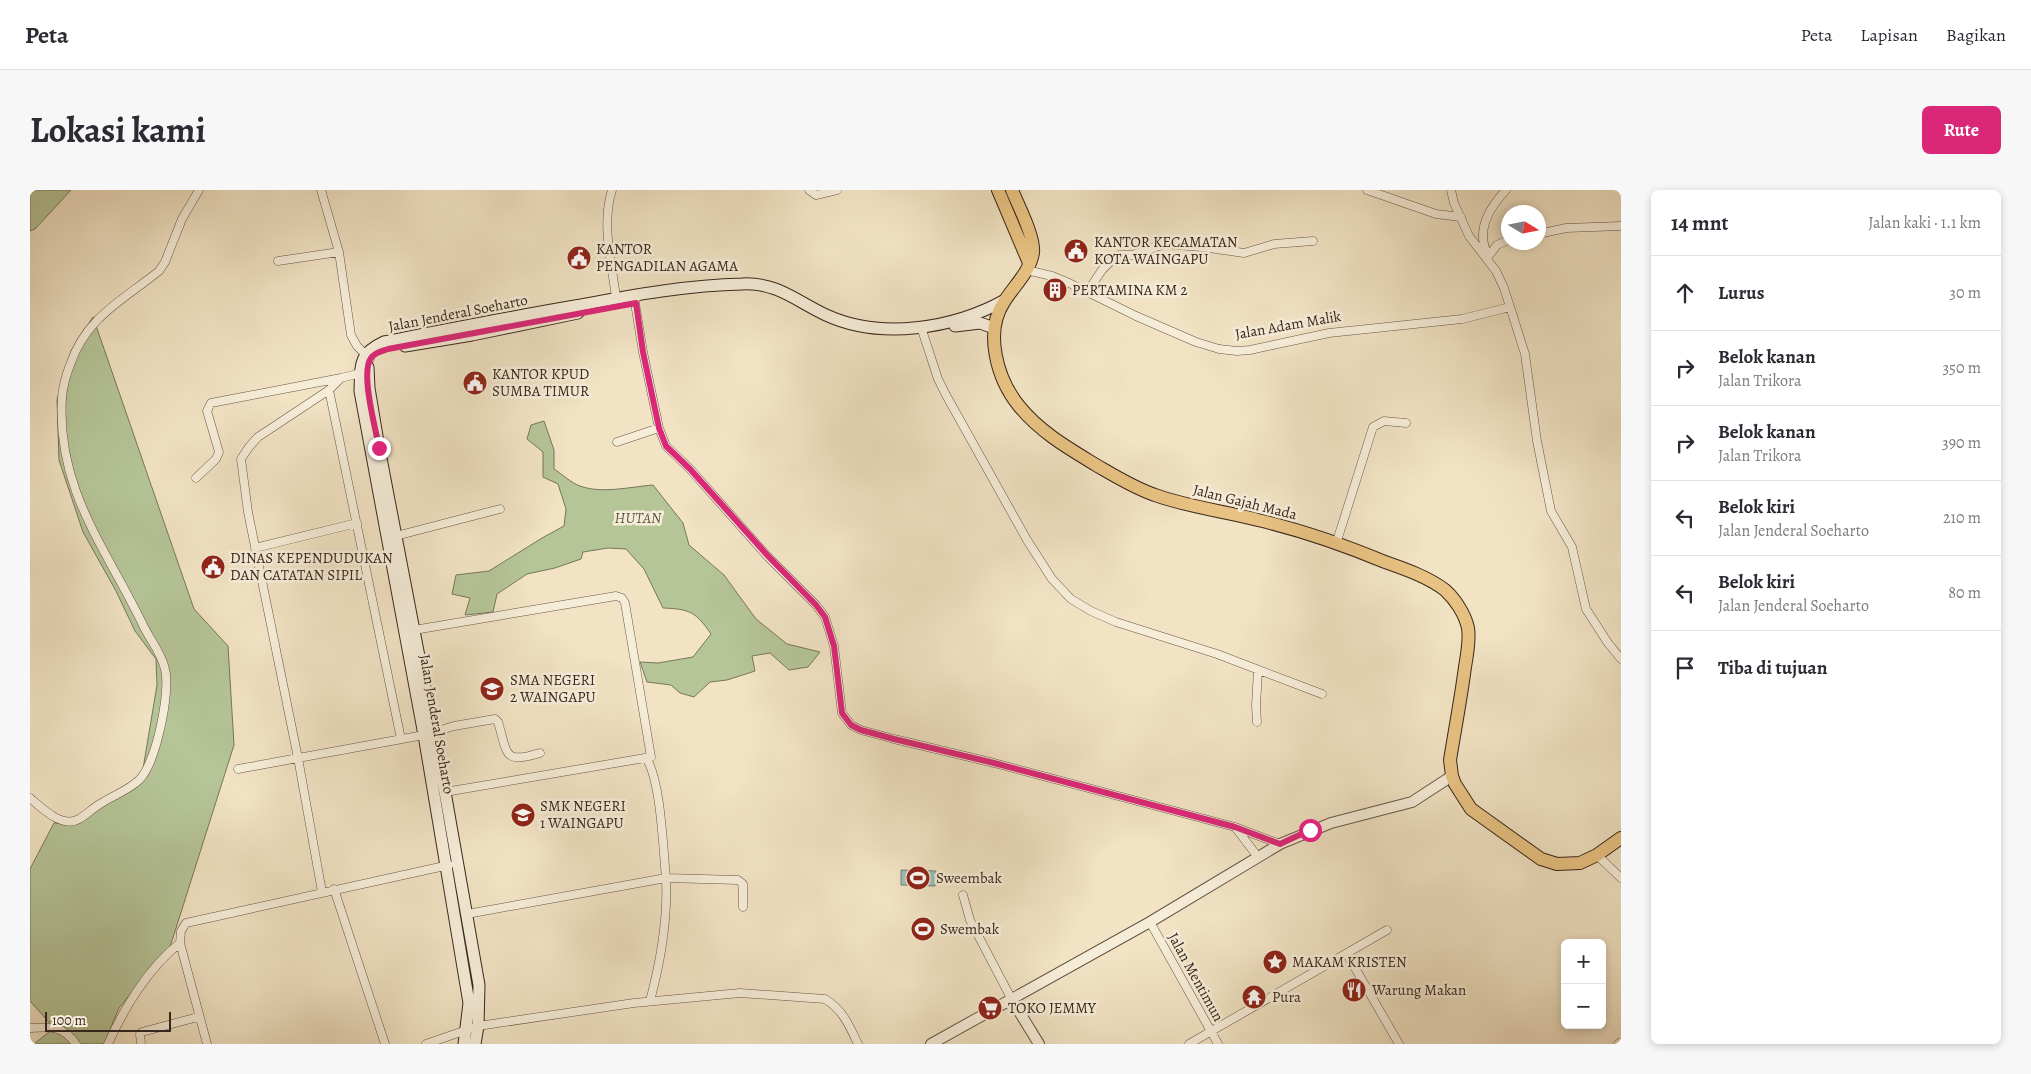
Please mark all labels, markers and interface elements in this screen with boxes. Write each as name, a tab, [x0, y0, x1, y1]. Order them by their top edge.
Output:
text: Peta	[25, 19, 69, 51]
text: Peta	[1801, 23, 1832, 47]
text: Lapisan	[1860, 23, 1918, 47]
text: Bagikan	[1946, 23, 2006, 47]
text: Lokasi kami	[30, 106, 206, 154]
button: Rute	[1922, 106, 2001, 154]
north arrow	[1501, 205, 1546, 250]
text: 14 mnt	[1671, 209, 1728, 237]
text: Jalan kaki · 1.1 km	[1868, 212, 1981, 234]
place label: KANTOR KECAMATAN KOTA WAINGAPU	[1094, 232, 1238, 269]
public building icon: KANTOR KECAMATAN KOTA WAINGAPU	[1063, 238, 1089, 264]
place label: KANTOR PENGADILAN AGAMA	[596, 239, 738, 276]
public building icon: KANTOR PENGADILAN AGAMA	[566, 245, 592, 271]
building icon: PERTAMINA KM 2	[1042, 277, 1068, 303]
icon: ahead	[1671, 279, 1699, 307]
place label: PERTAMINA KM 2	[1072, 280, 1188, 300]
text: Lurus	[1718, 280, 1764, 306]
text: 30 m	[1949, 282, 1981, 304]
street label: Jalan Jenderal Soeharto	[387, 290, 529, 336]
street label: Jalan Adam Malik	[1233, 306, 1343, 344]
text: Belok kanan	[1718, 344, 1816, 370]
icon: right	[1671, 354, 1699, 382]
text: 350 m	[1942, 357, 1981, 379]
place label: KANTOR KPUD SUMBA TIMUR	[492, 364, 590, 401]
public building icon: KANTOR KPUD SUMBA TIMUR	[462, 370, 488, 396]
text: Jalan Trikora	[1718, 370, 1801, 392]
text: Belok kanan	[1718, 419, 1816, 445]
icon: right	[1671, 429, 1699, 457]
text: 390 m	[1942, 432, 1981, 454]
route end	[368, 437, 391, 460]
text: Jalan Trikora	[1718, 445, 1801, 467]
street label: Jalan Gajah Mada	[1191, 479, 1299, 525]
text: Belok kiri	[1718, 494, 1795, 520]
icon: left	[1671, 504, 1699, 532]
text: 210 m	[1943, 507, 1981, 529]
park label: HUTAN	[615, 508, 662, 528]
text: Jalan Jenderal Soeharto	[1718, 520, 1869, 542]
place label: DINAS KEPENDUDUKAN DAN CATATAN SIPIL	[230, 548, 393, 585]
public building icon: DINAS KEPENDUDUKAN DAN CATATAN SIPIL	[200, 554, 226, 580]
text: Belok kiri	[1718, 569, 1795, 595]
icon: left	[1671, 579, 1699, 607]
text: 80 m	[1948, 582, 1981, 604]
text: Jalan Jenderal Soeharto	[1718, 595, 1869, 617]
street label: Jalan Jenderal Soeharto	[415, 653, 459, 795]
icon: arrive	[1671, 654, 1699, 682]
text: Tiba di tujuan	[1718, 655, 1827, 681]
place label: SMA NEGERI 2 WAINGAPU	[510, 670, 596, 707]
school or university icon: SMA NEGERI 2 WAINGAPU	[479, 676, 505, 702]
place label: SMK NEGERI 1 WAINGAPU	[540, 796, 626, 833]
school or university icon: SMK NEGERI 1 WAINGAPU	[510, 802, 536, 828]
route start	[1299, 819, 1322, 842]
sports icon: Sweembak	[905, 865, 931, 891]
place label: Sweembak	[936, 868, 1003, 888]
sports icon: Swembak	[910, 916, 936, 942]
place label: Swembak	[940, 919, 1000, 939]
street label: Jalan Mentimun	[1163, 929, 1229, 1025]
map controls	[1561, 939, 1606, 1029]
button: +	[1561, 939, 1606, 984]
place icon: MAKAM KRISTEN	[1262, 949, 1288, 975]
place label: MAKAM KRISTEN	[1292, 952, 1407, 972]
restaurant icon: Warung Makan	[1341, 977, 1367, 1003]
place label: Warung Makan	[1371, 980, 1466, 1000]
temple icon: Pura	[1241, 984, 1267, 1010]
button: −	[1561, 984, 1606, 1029]
place label: Pura	[1272, 987, 1301, 1007]
supermarket icon: TOKO JEMMY	[977, 995, 1003, 1021]
place label: TOKO JEMMY	[1008, 998, 1097, 1018]
scale bar	[45, 1009, 171, 1032]
text: 100 m	[52, 1011, 86, 1030]

